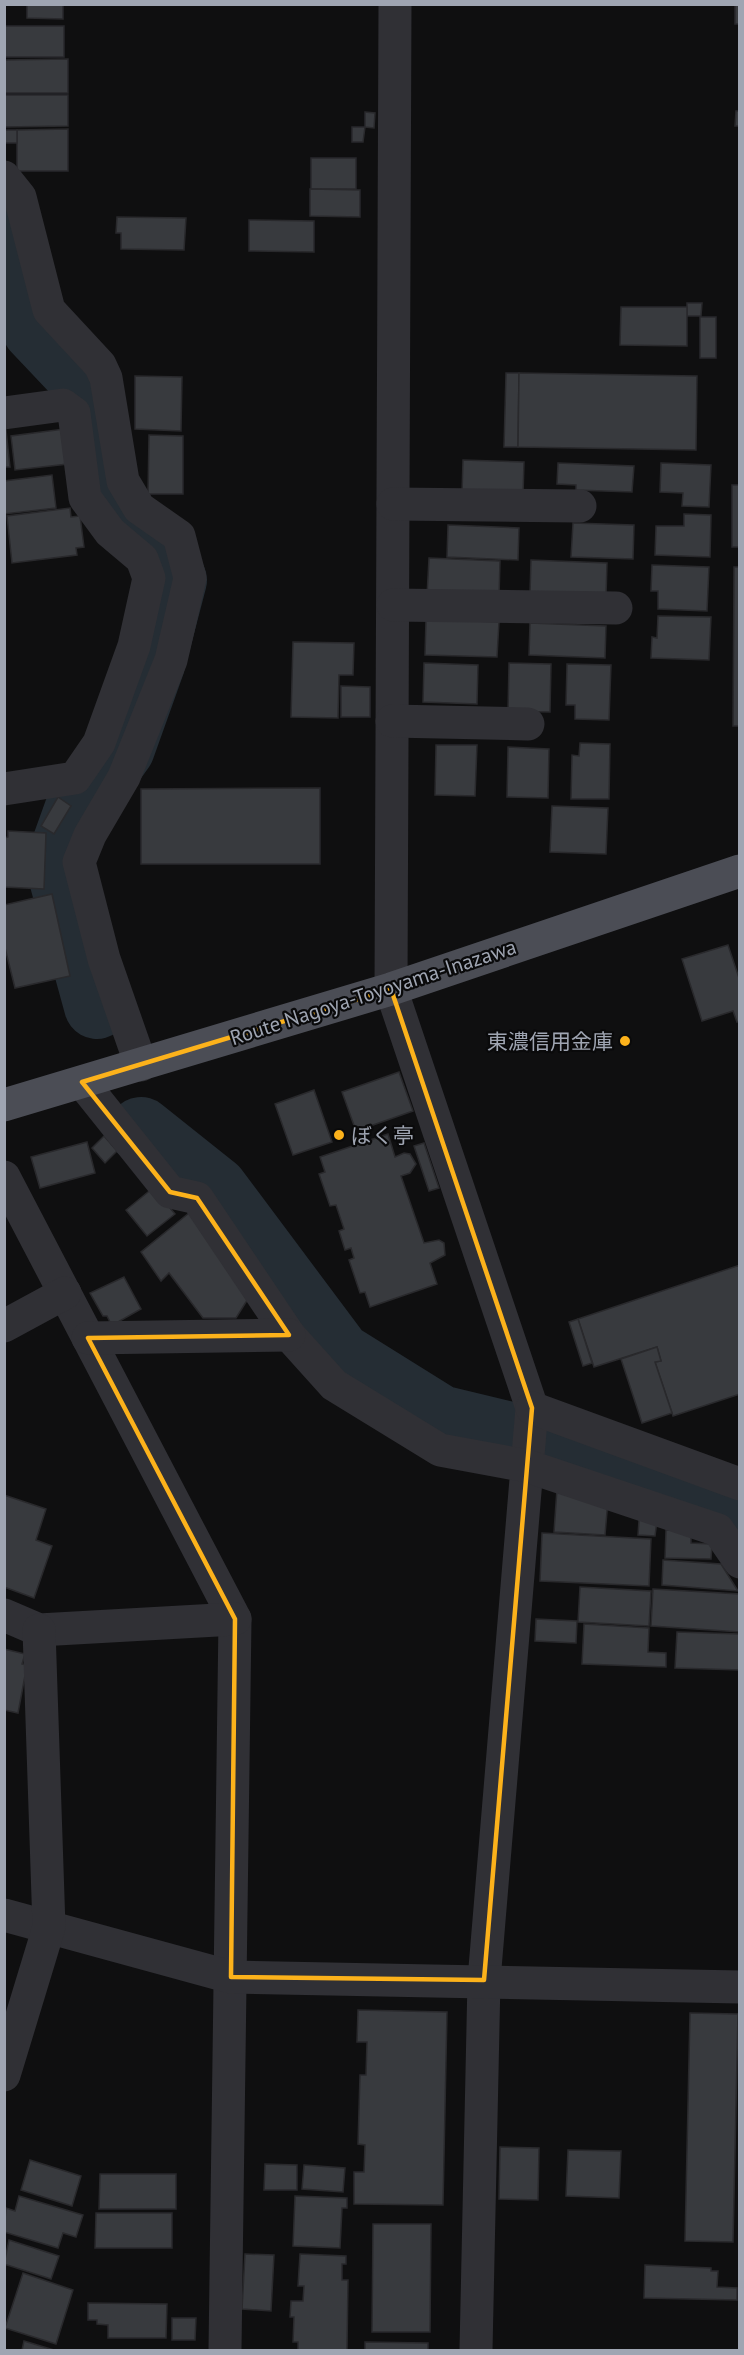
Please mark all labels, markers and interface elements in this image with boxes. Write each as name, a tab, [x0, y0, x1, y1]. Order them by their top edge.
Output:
street label: Route Nagoya-Toyoyama-Inazawa	[226, 933, 520, 1051]
place label: 東濃信用金庫	[487, 1028, 613, 1055]
marker: 東濃信用金庫	[618, 1034, 632, 1048]
place label: ぼく亭	[351, 1122, 414, 1149]
marker: ぼく亭	[332, 1128, 346, 1142]

